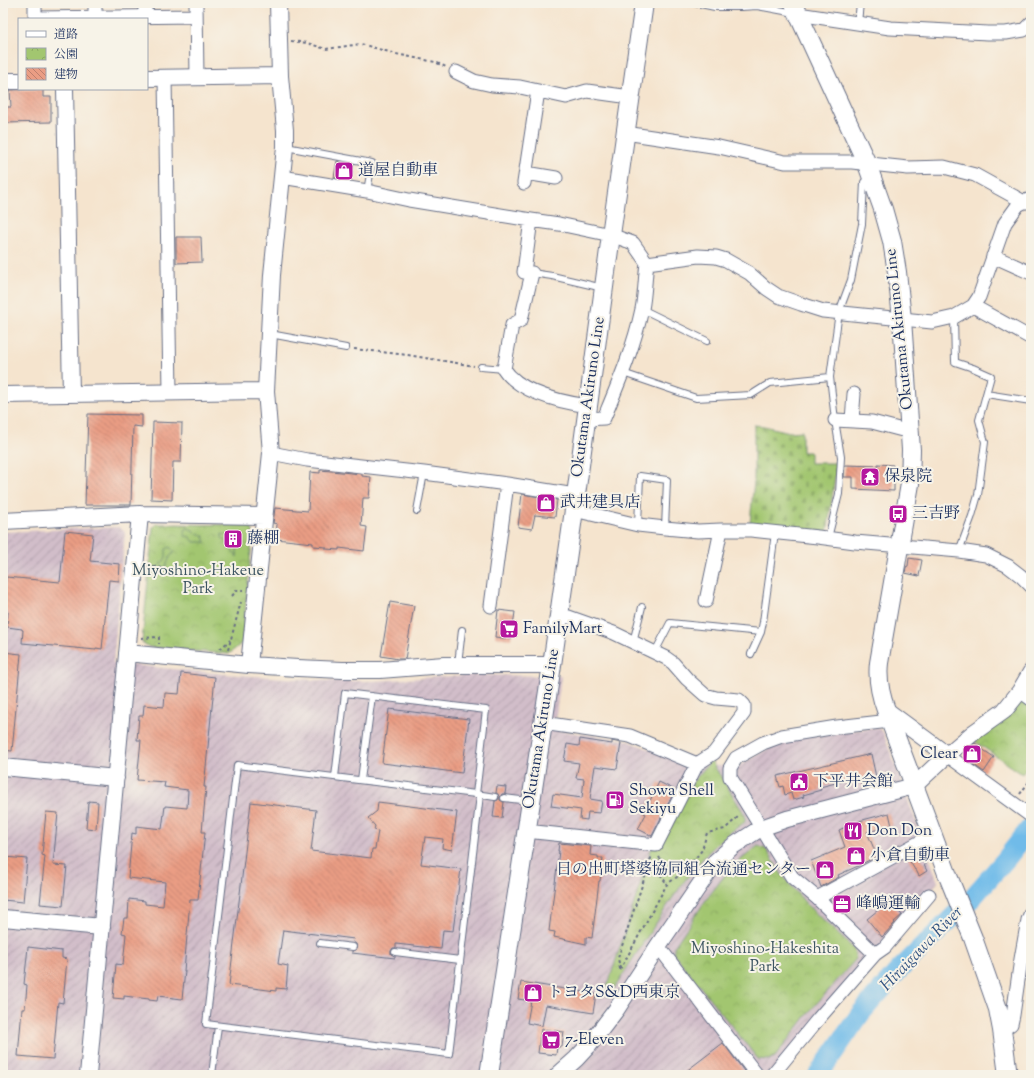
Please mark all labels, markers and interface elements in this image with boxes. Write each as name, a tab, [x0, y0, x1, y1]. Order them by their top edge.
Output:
legend	[18, 18, 148, 90]
text: 道路	[54, 26, 78, 44]
text: 公園	[54, 46, 78, 64]
text: 建物	[54, 66, 78, 84]
shop icon: 道屋自動車	[333, 160, 355, 182]
place label: 道屋自動車	[358, 160, 438, 183]
street label: Okutama Akiruno Line	[880, 247, 920, 411]
street label: Okutama Akiruno Line	[566, 315, 612, 479]
temple icon: 保泉院	[859, 466, 881, 488]
place label: 保泉院	[884, 466, 932, 489]
shop icon: 武井建具店	[535, 492, 557, 514]
place label: 武井建具店	[560, 492, 640, 515]
bus stop icon: 三吉野	[887, 503, 909, 525]
place label: 三吉野	[912, 503, 960, 526]
building icon: 藤棚	[222, 528, 244, 550]
place label: 藤棚	[247, 528, 279, 551]
park label: Miyoshino-Hakeue Park	[132, 560, 264, 601]
supermarket icon: FamilyMart	[498, 618, 520, 640]
place label: FamilyMart	[523, 618, 603, 641]
street label: Okutama Akiruno Line	[518, 647, 566, 811]
place label: Clear	[920, 743, 958, 766]
shop icon: Clear	[961, 743, 983, 765]
public building icon: 下平井会館	[788, 771, 810, 793]
place label: 下平井会館	[813, 771, 893, 794]
place label: Showa Shell Sekiyu	[629, 780, 714, 821]
fuel station icon: Showa Shell Sekiyu	[604, 789, 626, 811]
restaurant icon: Don Don	[842, 820, 864, 842]
place label: Don Don	[867, 820, 933, 843]
shop icon: 小倉自動車	[845, 845, 867, 867]
place label: 小倉自動車	[870, 845, 950, 868]
place label: 日の出町塔婆協同組合流通センター	[556, 859, 811, 882]
shop icon: 日の出町塔婆協同組合流通センター	[814, 859, 836, 881]
office icon: 峰嶋運輸	[831, 893, 853, 915]
place label: 峰嶋運輸	[856, 893, 920, 916]
water label: Hiraigawa River	[875, 901, 969, 997]
park label: Miyoshino-Hakeshita Park	[691, 938, 840, 979]
shop icon: トヨタS&D西東京	[522, 982, 544, 1004]
place label: トヨタS&D西東京	[547, 982, 680, 1005]
supermarket icon: 7-Eleven	[540, 1029, 562, 1051]
place label: 7-Eleven	[565, 1029, 625, 1052]

